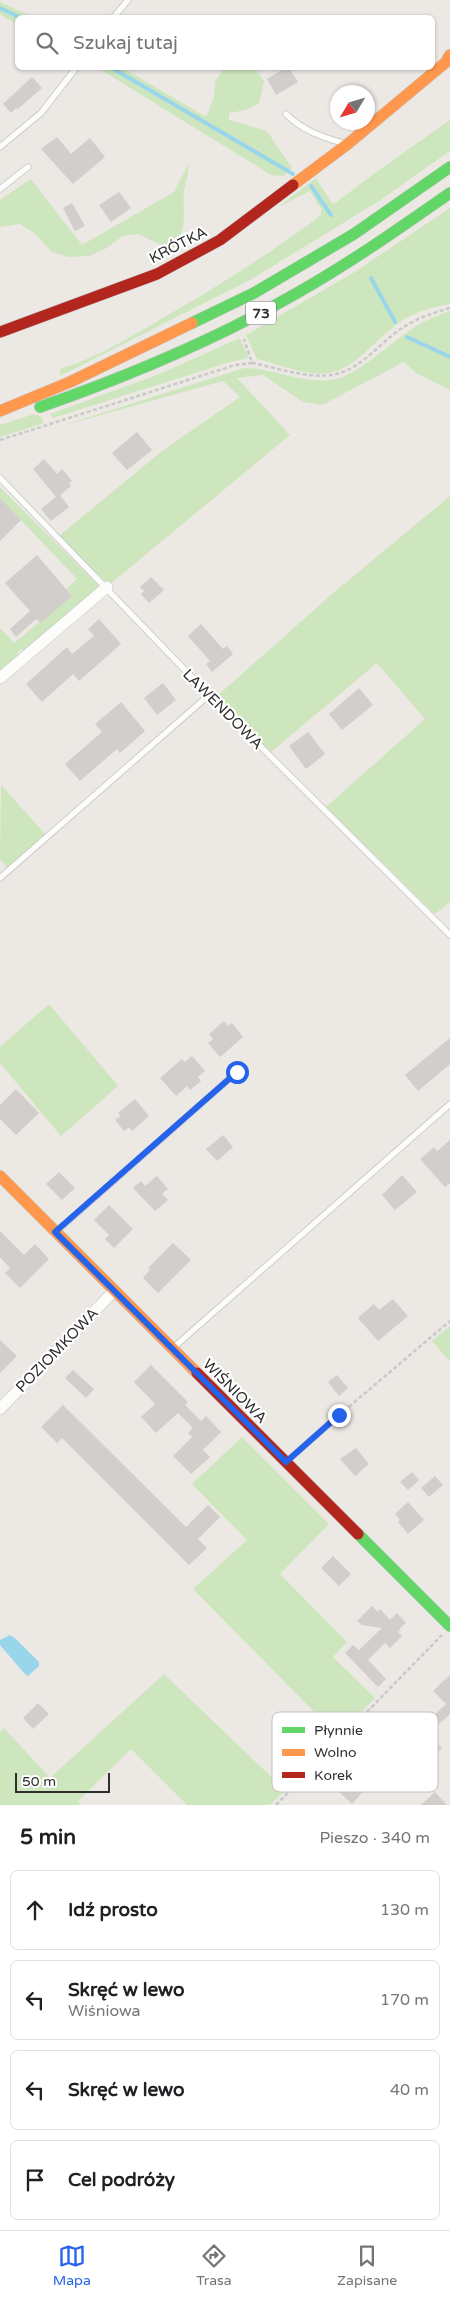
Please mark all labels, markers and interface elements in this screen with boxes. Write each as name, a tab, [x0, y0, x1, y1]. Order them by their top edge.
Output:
search box	[15, 15, 435, 70]
icon: search	[33, 29, 61, 57]
text: Szukaj tutaj	[73, 32, 178, 54]
north arrow	[330, 85, 375, 130]
street label: KRÓTKA	[146, 223, 210, 267]
road number: 73	[246, 302, 276, 324]
street label: LAWENDOWA	[179, 665, 267, 753]
route start	[226, 1061, 249, 1084]
street label: POZIOMKOWA	[12, 1304, 102, 1396]
street label: WIŚNIOWA	[199, 1355, 271, 1427]
route end	[328, 1404, 351, 1427]
legend	[272, 1712, 438, 1792]
text: Płynnie	[314, 1722, 363, 1739]
text: Wolno	[314, 1744, 357, 1761]
text: Korek	[314, 1767, 353, 1784]
scale bar	[15, 1770, 110, 1793]
text: 50 m	[22, 1773, 56, 1790]
text: 5 min	[20, 1825, 76, 1850]
text: Pieszo · 340 m	[319, 1828, 430, 1848]
icon: ahead	[21, 1896, 49, 1924]
text: Idź prosto	[68, 1899, 158, 1921]
text: 130 m	[380, 1900, 429, 1920]
text: Skręć w lewo	[68, 1979, 185, 2001]
icon: left	[21, 1986, 49, 2014]
text: 170 m	[380, 1990, 429, 2010]
text: Wiśniowa	[68, 2001, 141, 2021]
icon: left	[21, 2076, 49, 2104]
text: Skręć w lewo	[68, 2079, 185, 2101]
text: 40 m	[390, 2080, 429, 2100]
icon: arrive	[21, 2166, 49, 2194]
text: Cel podróży	[68, 2169, 175, 2191]
tab: Mapa	[53, 2242, 91, 2289]
tab: Trasa	[196, 2242, 232, 2289]
tab: Zapisane	[337, 2242, 397, 2289]

